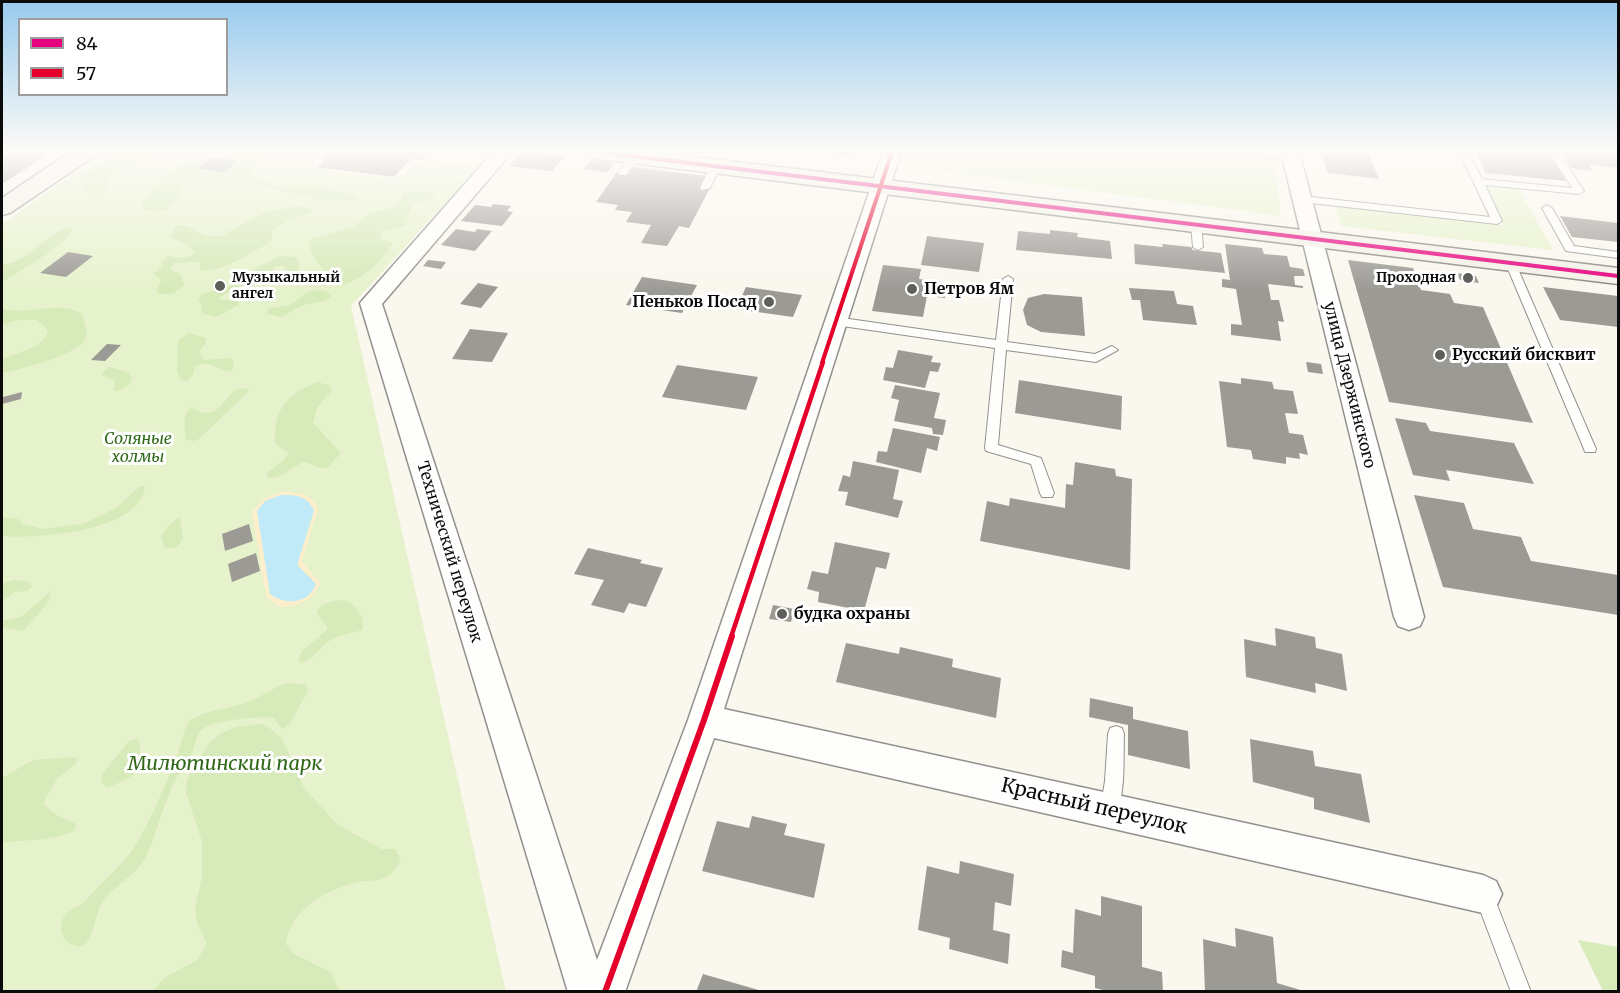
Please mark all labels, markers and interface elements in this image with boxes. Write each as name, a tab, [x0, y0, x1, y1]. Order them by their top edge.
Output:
legend	[18, 18, 228, 96]
text: 84	[76, 32, 98, 55]
text: 57	[76, 62, 96, 85]
place label: Музыкальный ангел	[232, 270, 340, 302]
place label: Проходная	[1376, 270, 1456, 286]
marker: Проходная	[1461, 271, 1475, 285]
marker: Музыкальный ангел	[213, 279, 227, 293]
place label: Петров Ям	[924, 279, 1014, 299]
marker: Петров Ям	[905, 282, 919, 296]
place label: Пеньков Посад	[632, 292, 757, 312]
marker: Пеньков Посад	[762, 295, 776, 309]
street label: улица Дзержинского	[1319, 300, 1379, 470]
place label: Русский бисквит	[1452, 345, 1596, 365]
marker: Русский бисквит	[1433, 348, 1447, 362]
park label: Соляные холмы	[104, 429, 172, 467]
street label: Технический переулок	[412, 459, 486, 645]
place label: будка охраны	[794, 604, 910, 624]
marker: будка охраны	[775, 607, 789, 621]
park label: Милютинский парк	[128, 752, 322, 776]
street label: Красный переулок	[999, 774, 1189, 840]

